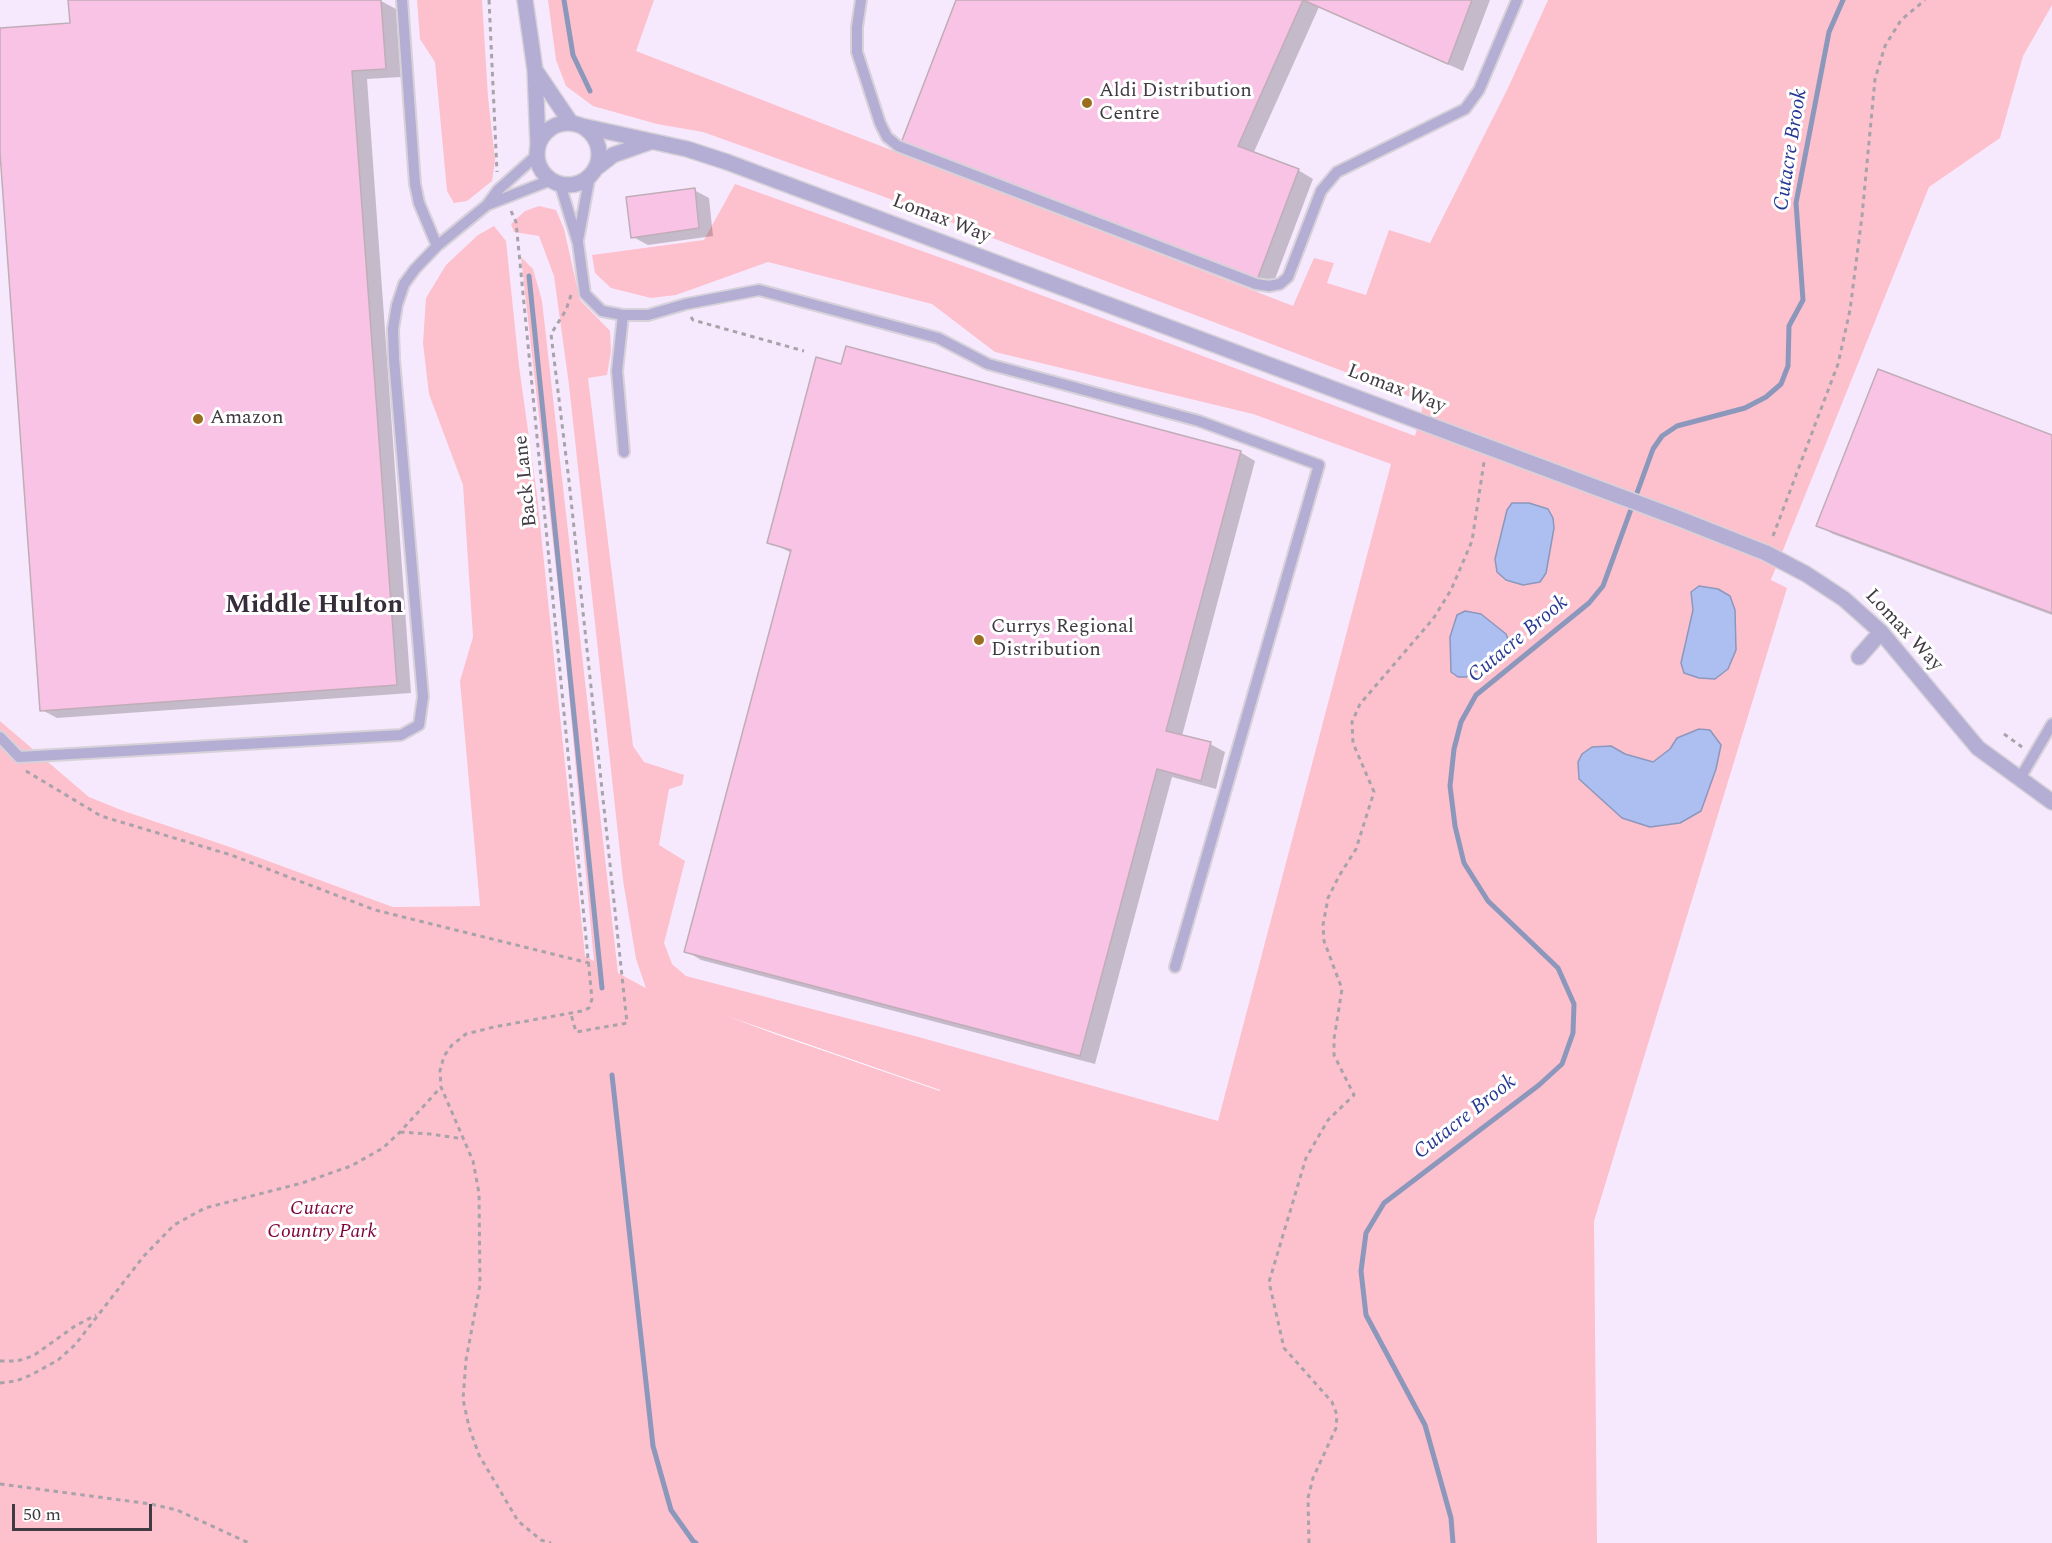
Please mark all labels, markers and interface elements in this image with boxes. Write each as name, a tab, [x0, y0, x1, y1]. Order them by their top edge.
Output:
place label: Aldi Distribution Centre	[1099, 80, 1252, 127]
water label: Cutacre Brook	[1770, 87, 1814, 213]
marker: Aldi Distribution Centre	[1080, 96, 1094, 110]
street label: Lomax Way	[888, 190, 994, 250]
street label: Lomax Way	[1343, 360, 1449, 420]
place label: Amazon	[210, 407, 284, 431]
marker: Amazon	[191, 412, 205, 426]
street label: Back Lane	[510, 434, 544, 528]
street label: Lomax Way	[1859, 585, 1947, 677]
district label: Middle Hulton	[225, 591, 403, 623]
water label: Cutacre Brook	[1464, 591, 1574, 689]
place label: Currys Regional Distribution	[991, 616, 1134, 663]
marker: Currys Regional Distribution	[972, 633, 986, 647]
water label: Cutacre Brook	[1410, 1070, 1522, 1166]
park label: Cutacre Country Park	[267, 1198, 377, 1245]
scale bar	[15, 1492, 154, 1530]
text: 50 m	[23, 1501, 61, 1528]

